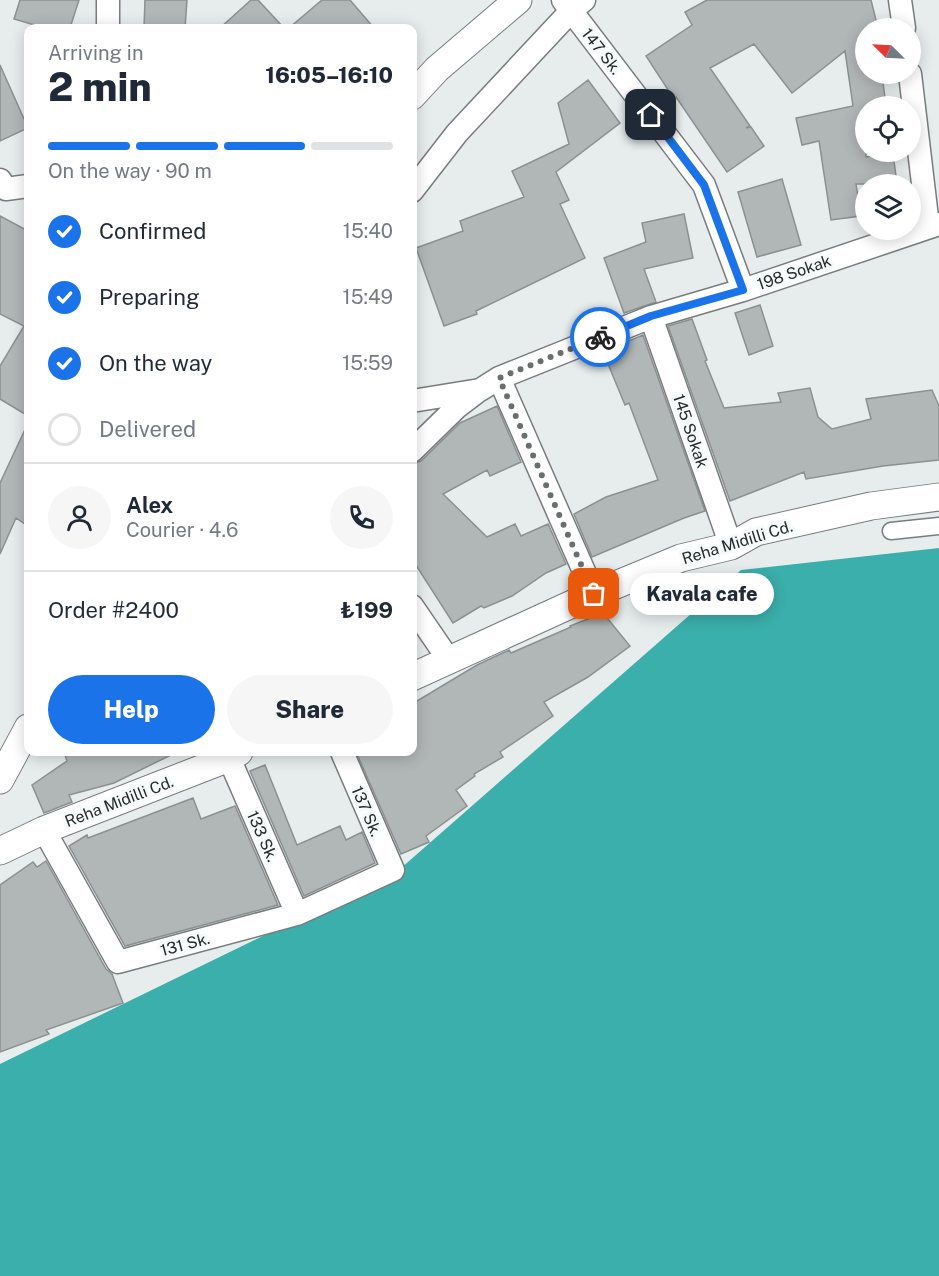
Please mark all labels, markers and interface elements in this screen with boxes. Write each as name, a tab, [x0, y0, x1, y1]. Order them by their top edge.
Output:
north arrow	[855, 18, 921, 84]
map controls	[855, 18, 921, 240]
street label: 147 Sk.	[578, 24, 626, 78]
text: Arriving in	[48, 41, 143, 65]
text: 16:05–16:10	[265, 62, 393, 88]
text: 2 min	[48, 64, 152, 110]
pin	[625, 89, 676, 140]
button: locate	[855, 96, 921, 162]
icon: home	[634, 98, 667, 131]
text: On the way · 90 m	[48, 159, 212, 183]
button: layers	[855, 174, 921, 240]
icon: check	[48, 215, 81, 248]
text: Confirmed	[99, 218, 206, 244]
text: 15:40	[343, 219, 393, 243]
street label: 198 Sokak	[755, 251, 834, 294]
icon: check	[48, 281, 81, 314]
text: Preparing	[99, 284, 200, 310]
text: 15:49	[343, 285, 393, 309]
courier	[570, 307, 630, 367]
icon: bike	[584, 321, 617, 354]
icon: check	[48, 347, 81, 380]
text: On the way	[99, 350, 212, 376]
text: 15:59	[342, 351, 393, 375]
street label: 145 Sokak	[669, 392, 712, 471]
text: Delivered	[99, 416, 196, 442]
button: person	[48, 486, 111, 549]
button: phone	[330, 486, 393, 549]
text: Alex	[126, 492, 173, 518]
street label: Reha Midilli Cd.	[679, 517, 795, 568]
text: Courier · 4.6	[126, 518, 238, 542]
pin	[568, 568, 619, 619]
callout: Kavala cafe	[630, 573, 774, 615]
icon: bag	[577, 577, 610, 610]
text: Kavala cafe	[646, 582, 758, 606]
text: Order #2400	[48, 597, 179, 623]
text: ₺199	[340, 597, 393, 623]
button: Help	[48, 675, 215, 744]
button: Share	[227, 675, 393, 744]
street label: Reha Midilli Cd.	[62, 772, 176, 831]
street label: 137 Sk.	[347, 783, 386, 839]
street label: 133 Sk.	[243, 808, 282, 865]
street label: 131 Sk.	[158, 929, 212, 960]

